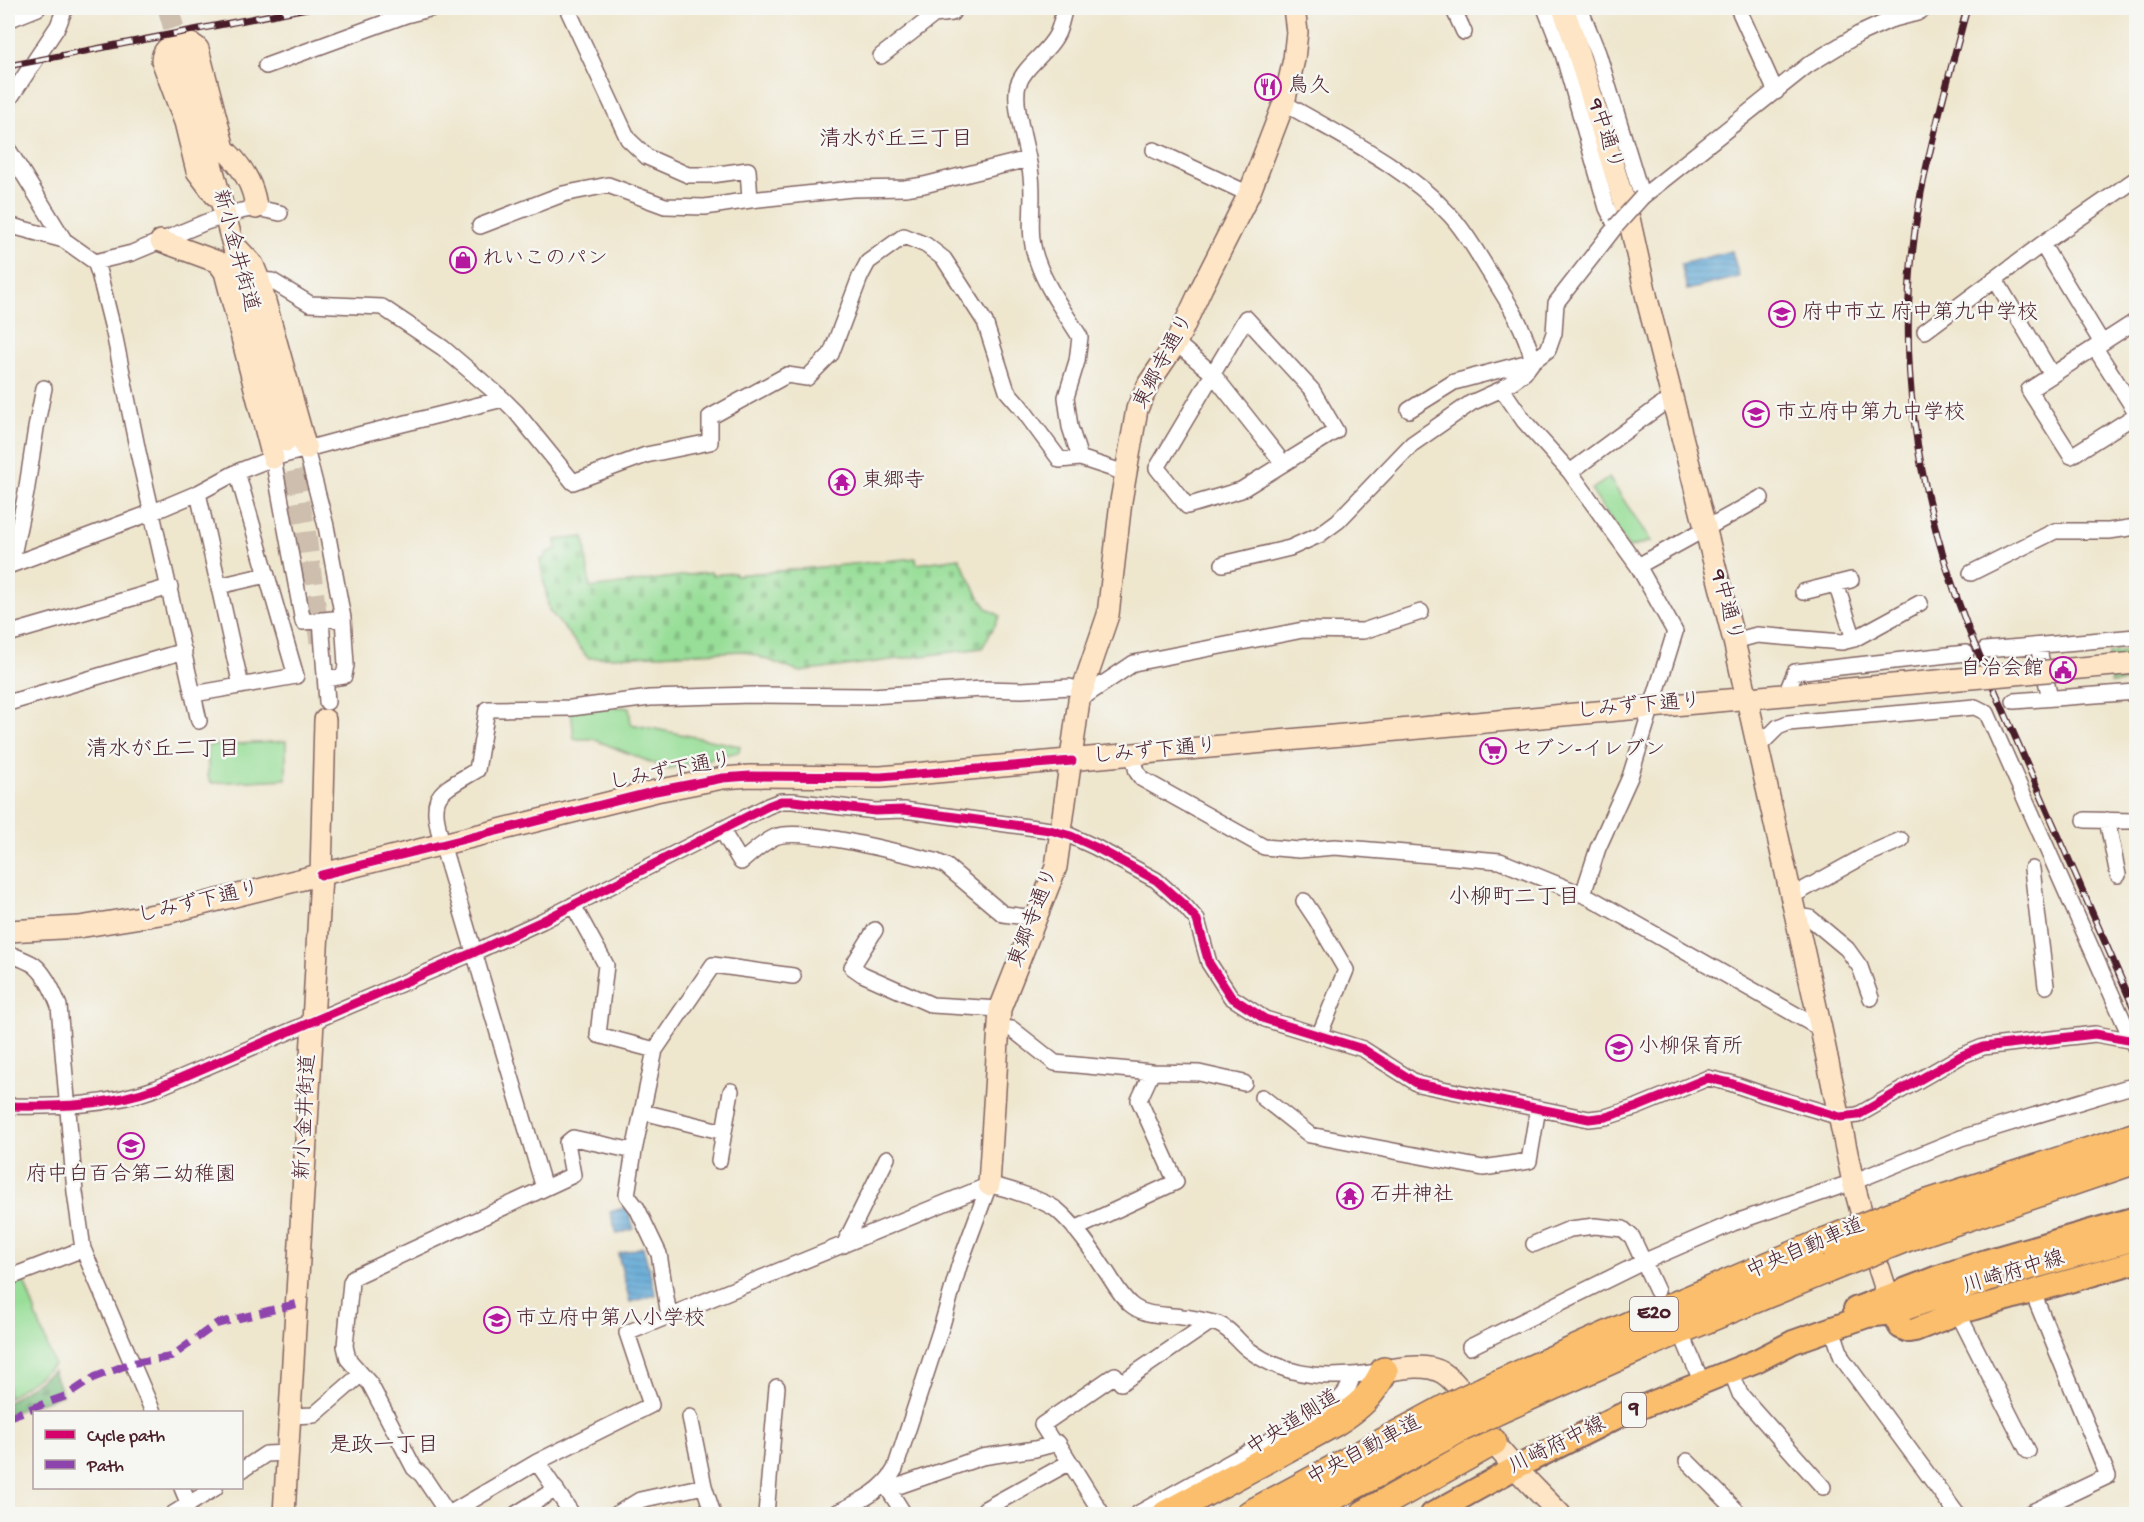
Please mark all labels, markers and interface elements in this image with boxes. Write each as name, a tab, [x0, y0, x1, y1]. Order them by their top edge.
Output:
restaurant icon: 鳥久	[1253, 72, 1283, 102]
place label: 鳥久	[1288, 73, 1330, 100]
street label: 9中通り	[1581, 95, 1629, 174]
district label: 清水が丘三丁目	[819, 127, 973, 154]
street label: 新小金井街道	[206, 186, 264, 315]
shop icon: れいこのパン	[448, 245, 478, 275]
place label: れいこのパン	[482, 248, 608, 273]
school or university icon: 府中市立 府中第九中学校	[1767, 299, 1797, 329]
place label: 府中市立 府中第九中学校	[1802, 300, 2038, 327]
street label: 東郷寺通り	[1128, 309, 1201, 414]
school or university icon: 市立府中第九中学校	[1741, 399, 1771, 429]
place label: 市立府中第九中学校	[1776, 400, 1965, 427]
temple icon: 東郷寺	[827, 467, 857, 497]
place label: 東郷寺	[862, 468, 925, 495]
street label: 9中通り	[1704, 566, 1748, 645]
public building icon: 自治会館	[2048, 655, 2078, 685]
place label: 自治会館	[1960, 656, 2044, 683]
street label: しみず下通り	[1575, 689, 1702, 726]
street label: しみず下通り	[1091, 734, 1218, 771]
supermarket icon: セブン-イレブン	[1478, 736, 1508, 766]
district label: 清水が丘二丁目	[86, 737, 240, 764]
place label: セブン-イレブン	[1512, 738, 1666, 764]
street label: しみず下通り	[607, 748, 735, 797]
street label: 東郷寺通り	[1003, 864, 1065, 971]
street label: しみず下通り	[135, 877, 263, 930]
district label: 小柳町二丁目	[1448, 885, 1580, 912]
school or university icon: 小柳保育所	[1604, 1033, 1634, 1063]
place label: 小柳保育所	[1638, 1034, 1743, 1061]
street label: 新小金井街道	[289, 1053, 323, 1181]
school or university icon: 府中白百合第二幼稚園	[116, 1131, 146, 1161]
place label: 府中白百合第二幼稚園	[26, 1162, 236, 1189]
temple icon: 石井神社	[1335, 1181, 1365, 1211]
place label: 石井神社	[1370, 1182, 1454, 1209]
street label: 中央自動車道	[1742, 1212, 1869, 1286]
street label: 川崎府中線	[1960, 1245, 2068, 1301]
road number: E20	[1630, 1297, 1678, 1331]
school or university icon: 市立府中第八小学校	[482, 1305, 512, 1335]
place label: 市立府中第八小学校	[516, 1306, 705, 1333]
street label: 中央道側道	[1242, 1384, 1345, 1462]
road number: 9	[1622, 1393, 1646, 1427]
street label: 中央自動車道	[1303, 1410, 1426, 1493]
legend	[33, 1411, 243, 1489]
street label: 川崎府中線	[1504, 1411, 1611, 1481]
text: Cycle path	[87, 1427, 165, 1448]
district label: 是政一丁目	[329, 1433, 439, 1460]
text: Path	[86, 1457, 124, 1478]

